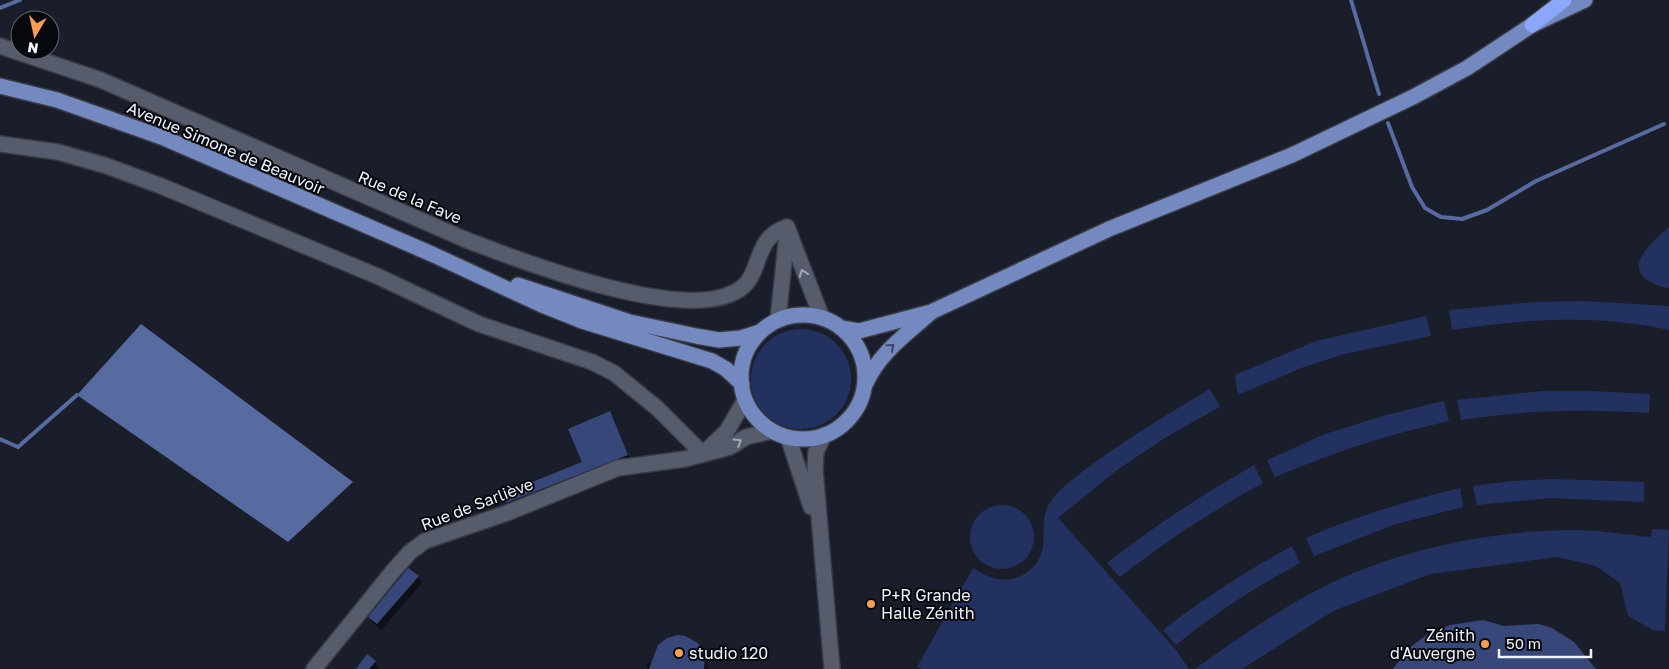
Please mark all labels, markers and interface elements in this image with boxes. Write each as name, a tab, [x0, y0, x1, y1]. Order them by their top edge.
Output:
north arrow	[10, 10, 60, 60]
text: N	[26, 39, 39, 58]
street label: Avenue Simone de Beauvoir	[124, 97, 328, 199]
street label: Rue de la Fave	[355, 166, 465, 228]
one-way arrow	[799, 269, 809, 278]
one-way arrow	[885, 344, 894, 352]
one-way arrow	[732, 438, 741, 448]
street label: Rue de Sarliève	[418, 473, 536, 535]
place label: P+R Grande Halle Zénith	[881, 585, 975, 623]
marker: P+R Grande Halle Zénith	[865, 598, 877, 610]
place label: Zénith d'Auvergne	[1390, 625, 1475, 663]
scale bar	[1499, 626, 1592, 658]
text: 50 m	[1506, 634, 1541, 652]
marker: Zénith d'Auvergne	[1479, 638, 1491, 650]
place label: studio 120	[689, 643, 768, 663]
marker: studio 120	[673, 647, 685, 659]

